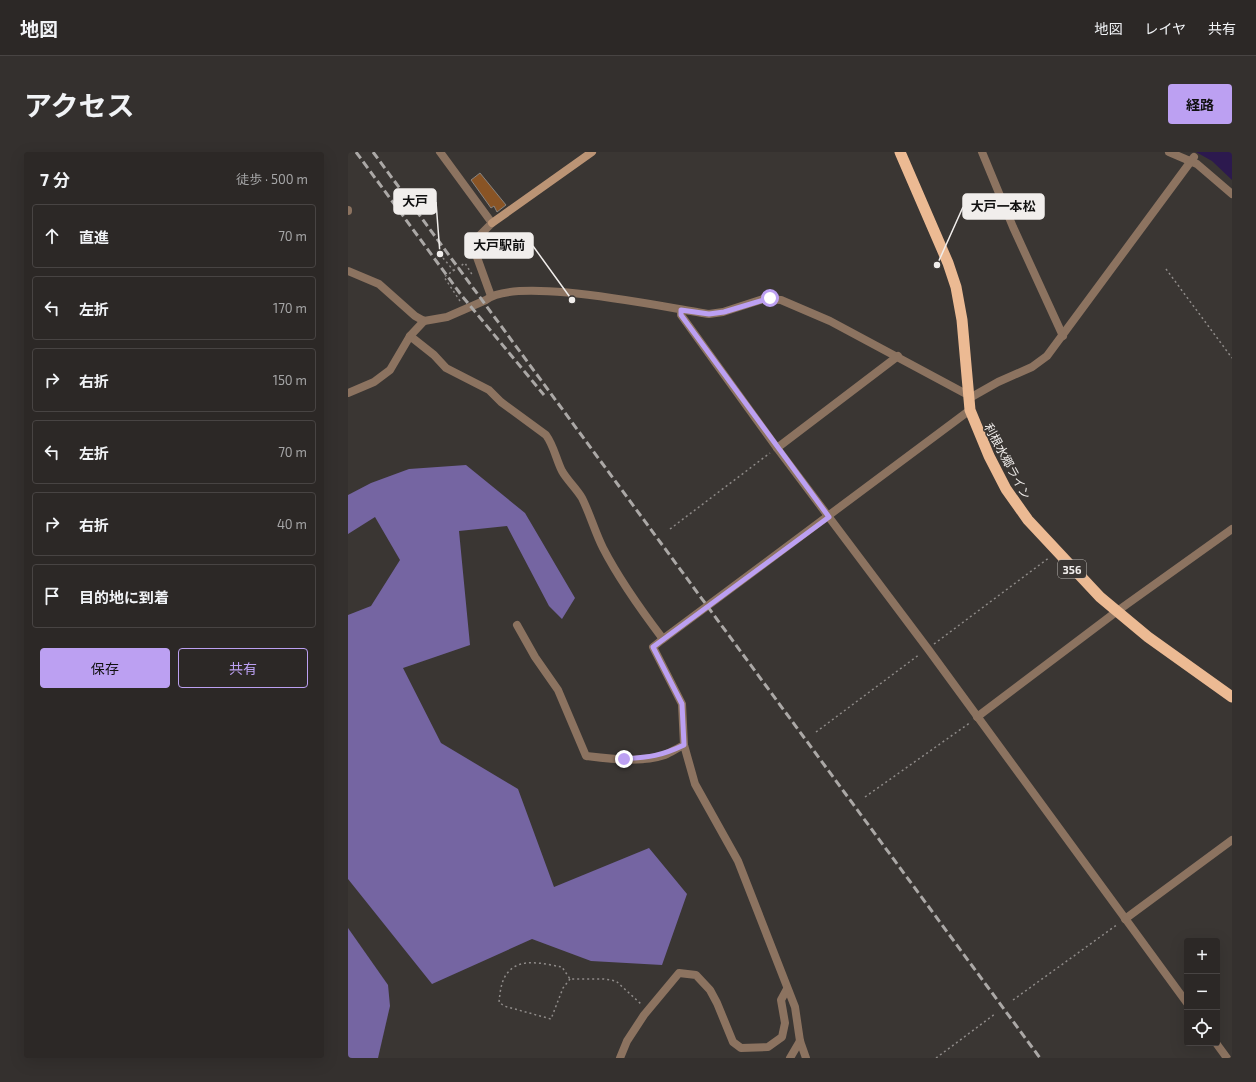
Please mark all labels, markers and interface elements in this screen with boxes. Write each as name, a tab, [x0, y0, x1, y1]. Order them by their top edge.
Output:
text: 地図	[20, 17, 58, 40]
text: 地図	[1094, 20, 1122, 37]
text: レイヤ	[1144, 20, 1186, 37]
text: 共有	[1208, 20, 1236, 37]
button: 経路	[1168, 84, 1232, 124]
text: アクセス	[24, 88, 135, 122]
text: 7 分	[40, 169, 70, 189]
text: 徒歩 · 500 m	[236, 171, 308, 187]
callout: 大戸	[394, 189, 436, 214]
text: 大戸	[402, 193, 428, 209]
callout: 大戸一本松	[963, 194, 1044, 219]
text: 大戸一本松	[970, 198, 1036, 214]
icon: ahead	[41, 225, 63, 247]
text: 直進	[79, 228, 109, 246]
text: 70 m	[278, 228, 307, 244]
callout: 大戸駅前	[465, 233, 533, 258]
text: 大戸駅前	[473, 237, 525, 253]
route start	[761, 289, 779, 307]
icon: left	[41, 297, 63, 319]
text: 左折	[79, 300, 109, 318]
text: 170 m	[273, 300, 307, 316]
icon: right	[41, 369, 63, 391]
text: 右折	[79, 372, 109, 390]
text: 150 m	[273, 372, 307, 388]
street label: 利根水郷ライン	[982, 421, 1034, 501]
icon: left	[41, 441, 63, 463]
text: 左折	[79, 444, 109, 462]
text: 70 m	[278, 444, 307, 460]
icon: right	[41, 513, 63, 535]
text: 右折	[79, 516, 109, 534]
text: 40 m	[277, 516, 307, 532]
road number: 356	[1058, 560, 1086, 578]
icon: arrive	[41, 585, 63, 607]
text: 目的地に到着	[79, 588, 169, 606]
button: 保存	[40, 648, 170, 688]
button: 共有	[178, 648, 308, 688]
route end	[615, 750, 633, 768]
map controls	[1184, 938, 1220, 1046]
button: +	[1184, 938, 1220, 974]
button: −	[1184, 974, 1220, 1010]
button: locate	[1184, 1010, 1220, 1046]

